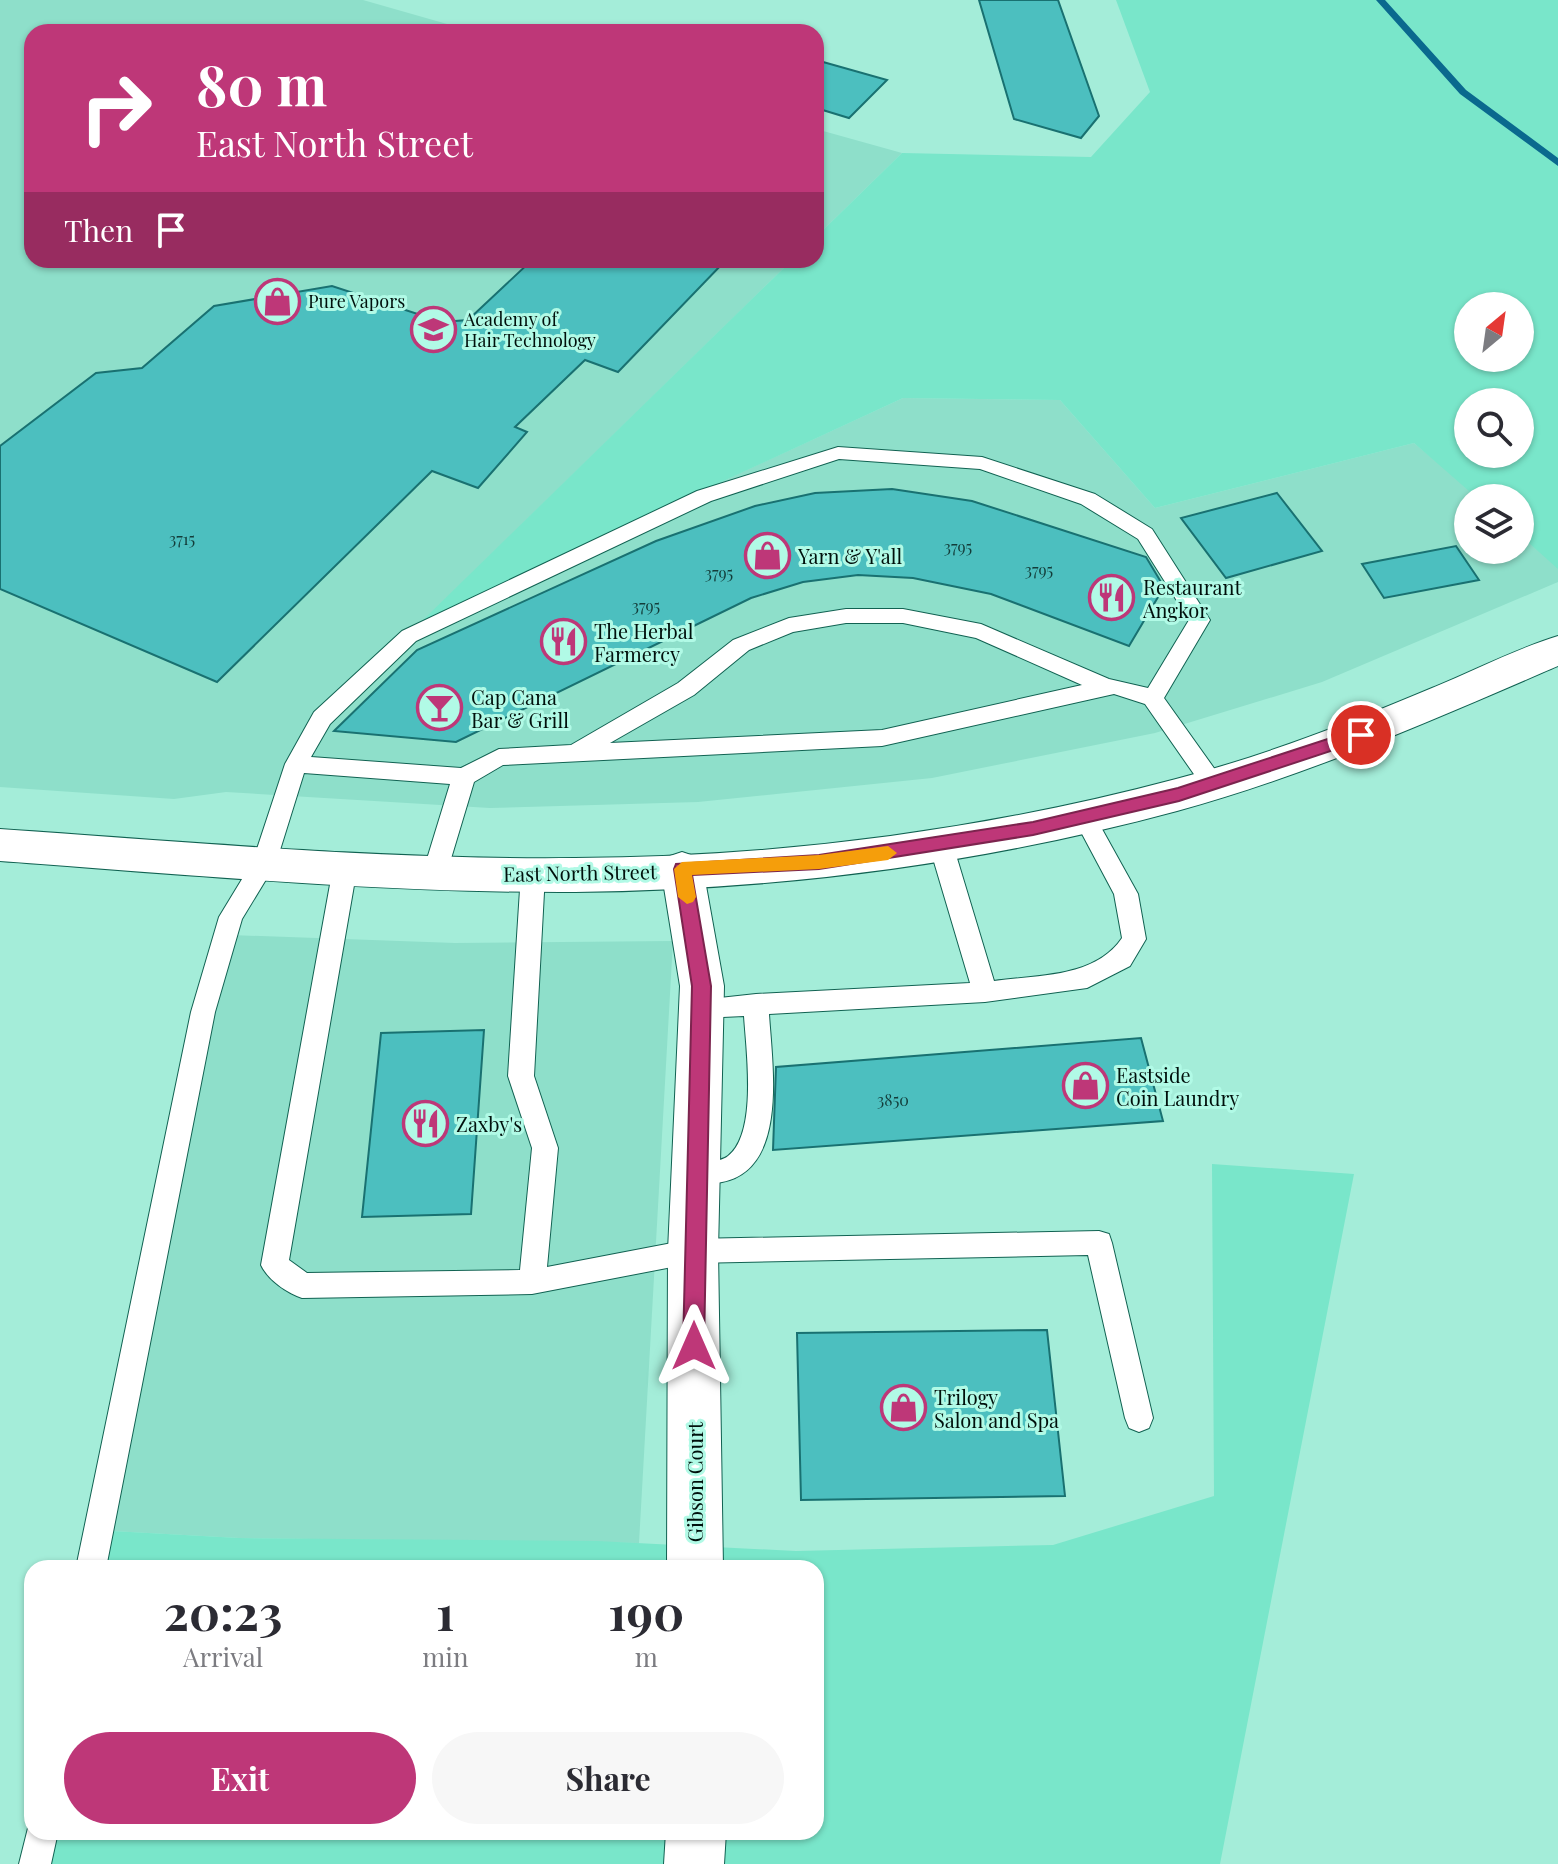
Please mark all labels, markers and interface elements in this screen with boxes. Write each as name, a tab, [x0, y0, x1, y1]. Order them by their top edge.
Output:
text: 80 m	[196, 46, 327, 121]
icon: right	[64, 56, 168, 160]
text: East North Street	[196, 118, 473, 166]
icon: arrive	[149, 208, 193, 252]
text: Then	[64, 210, 133, 250]
shop icon: Pure Vapors	[253, 277, 301, 325]
place label: Pure Vapors	[308, 289, 405, 313]
north arrow	[1454, 292, 1534, 372]
map controls	[1454, 292, 1534, 564]
school or university icon: Academy of Hair Technology	[409, 305, 457, 353]
place label: Academy of Hair Technology	[463, 307, 596, 352]
button: search	[1454, 388, 1534, 468]
button: layers	[1454, 484, 1534, 564]
house number: 3715	[169, 528, 195, 549]
shop icon: Yarn & Y'all	[743, 531, 791, 579]
house number: 3795	[944, 536, 972, 557]
place label: Yarn & Y'all	[797, 542, 902, 569]
house number: 3795	[1025, 559, 1053, 580]
house number: 3795	[705, 562, 733, 583]
place label: Restaurant Angkor	[1142, 573, 1242, 623]
restaurant icon: Restaurant Angkor	[1088, 574, 1136, 622]
house number: 3795	[632, 595, 660, 616]
place label: The Herbal Farmercy	[594, 617, 694, 667]
restaurant icon: The Herbal Farmercy	[539, 618, 587, 666]
bar icon: Cap Cana Bar & Grill	[416, 683, 464, 731]
place label: Cap Cana Bar & Grill	[471, 683, 569, 733]
pin	[1327, 701, 1395, 769]
icon: arrive	[1339, 713, 1383, 757]
street label: East North Street	[503, 857, 658, 887]
place label: Eastside Coin Laundry	[1116, 1061, 1239, 1111]
shop icon: Eastside Coin Laundry	[1061, 1062, 1109, 1110]
house number: 3850	[877, 1089, 909, 1110]
restaurant icon: Zaxby's	[401, 1099, 449, 1147]
place label: Zaxby's	[456, 1110, 522, 1137]
position arrow	[652, 1304, 736, 1388]
shop icon: Trilogy Salon and Spa	[879, 1383, 927, 1431]
place label: Trilogy Salon and Spa	[934, 1383, 1059, 1433]
street label: Gibson Court	[681, 1421, 708, 1542]
text: 20:23	[164, 1579, 282, 1643]
text: 1	[436, 1579, 454, 1643]
text: 190	[608, 1579, 684, 1643]
text: Arrival	[183, 1639, 263, 1674]
text: min	[422, 1639, 468, 1674]
text: m	[635, 1639, 658, 1674]
button: Exit	[64, 1732, 416, 1824]
button: Share	[432, 1732, 784, 1824]

